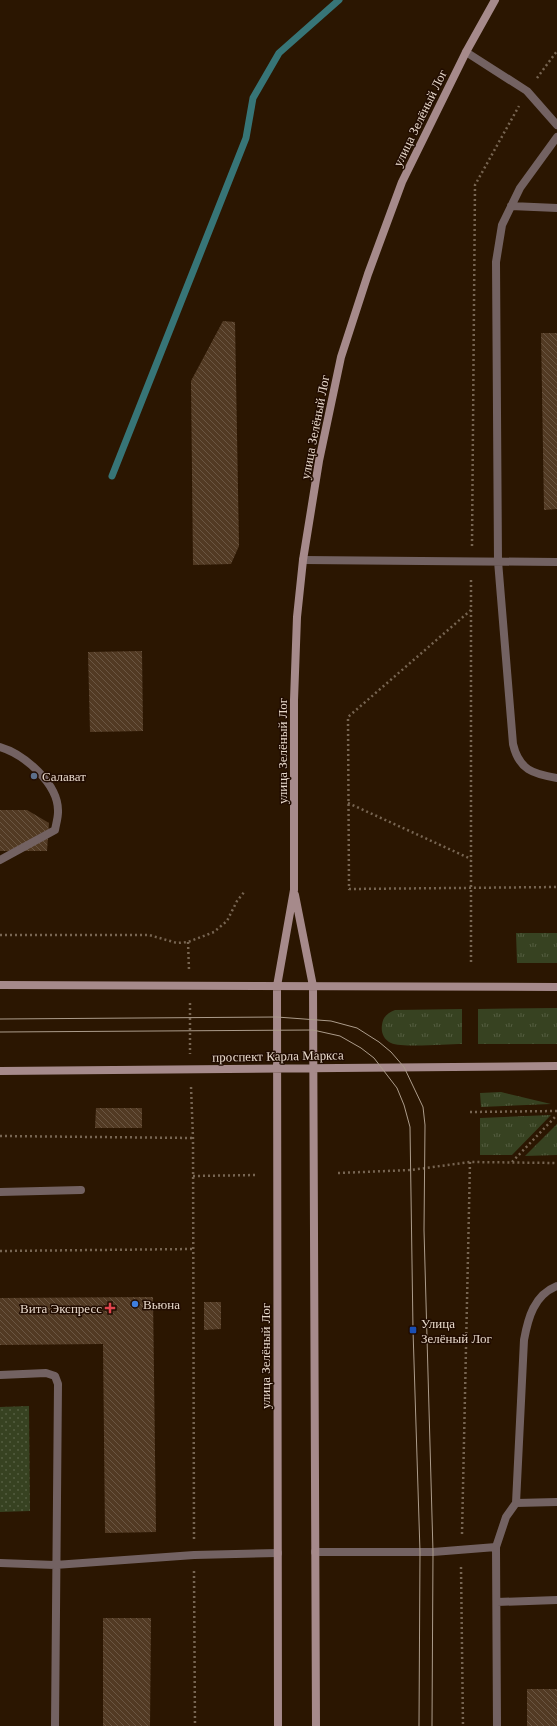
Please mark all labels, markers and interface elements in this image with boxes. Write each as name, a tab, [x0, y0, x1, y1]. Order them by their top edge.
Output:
street label: улица Зелёный Лог	[390, 67, 450, 169]
street label: улица Зелёный Лог	[298, 373, 332, 481]
street label: улица Зелёный Лог	[275, 698, 290, 804]
place label: Салават	[42, 769, 86, 784]
marker: Салават	[29, 771, 39, 781]
street label: проспект Карла Маркса	[212, 1047, 344, 1065]
place label: Вьюна	[143, 1297, 180, 1312]
marker: Вьюна	[130, 1299, 140, 1309]
place label: Вита Экспресс	[20, 1301, 102, 1316]
marker: Вита Экспресс	[105, 1303, 115, 1313]
street label: улица Зелёный Лог	[258, 1303, 273, 1409]
place label: Улица Зелёный Лог	[421, 1316, 492, 1346]
marker: Улица Зелёный Лог	[408, 1325, 418, 1335]

